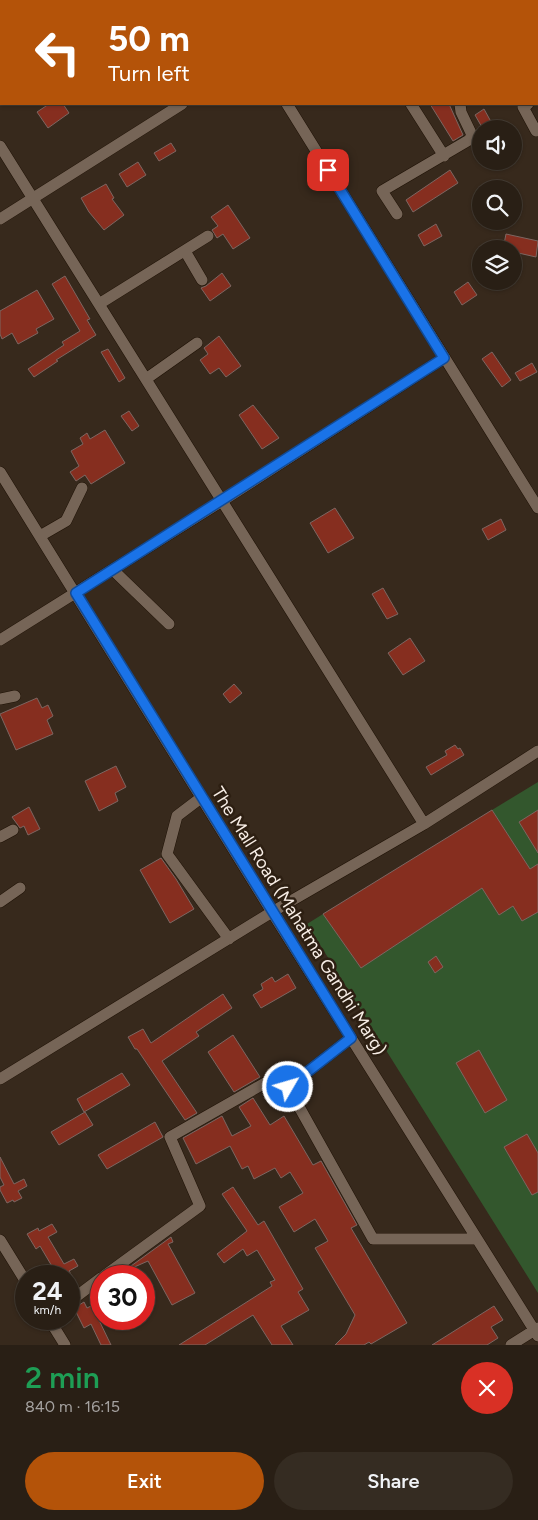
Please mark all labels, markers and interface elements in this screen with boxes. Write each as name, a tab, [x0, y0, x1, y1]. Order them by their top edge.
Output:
text: 50 m	[108, 18, 190, 60]
icon: left	[25, 20, 90, 85]
text: Turn left	[108, 60, 190, 87]
map controls	[472, 120, 522, 290]
button: sound	[472, 120, 522, 170]
pin	[307, 149, 349, 191]
icon: arrive	[314, 156, 342, 184]
button: search	[472, 180, 522, 230]
button: layers	[472, 240, 522, 290]
street label: The Mall Road (Mahatma Gandhi Marg)	[207, 783, 391, 1059]
position arrow	[261, 1060, 313, 1112]
speed limit sign: 30	[90, 1265, 155, 1330]
text: 24	[32, 1276, 63, 1306]
text: km/h	[34, 1303, 61, 1317]
text: 2 min	[25, 1359, 100, 1396]
button: close	[461, 1362, 513, 1414]
text: 840 m · 16:15	[25, 1397, 120, 1416]
button: Exit	[25, 1452, 264, 1510]
button: Share	[274, 1452, 513, 1510]

